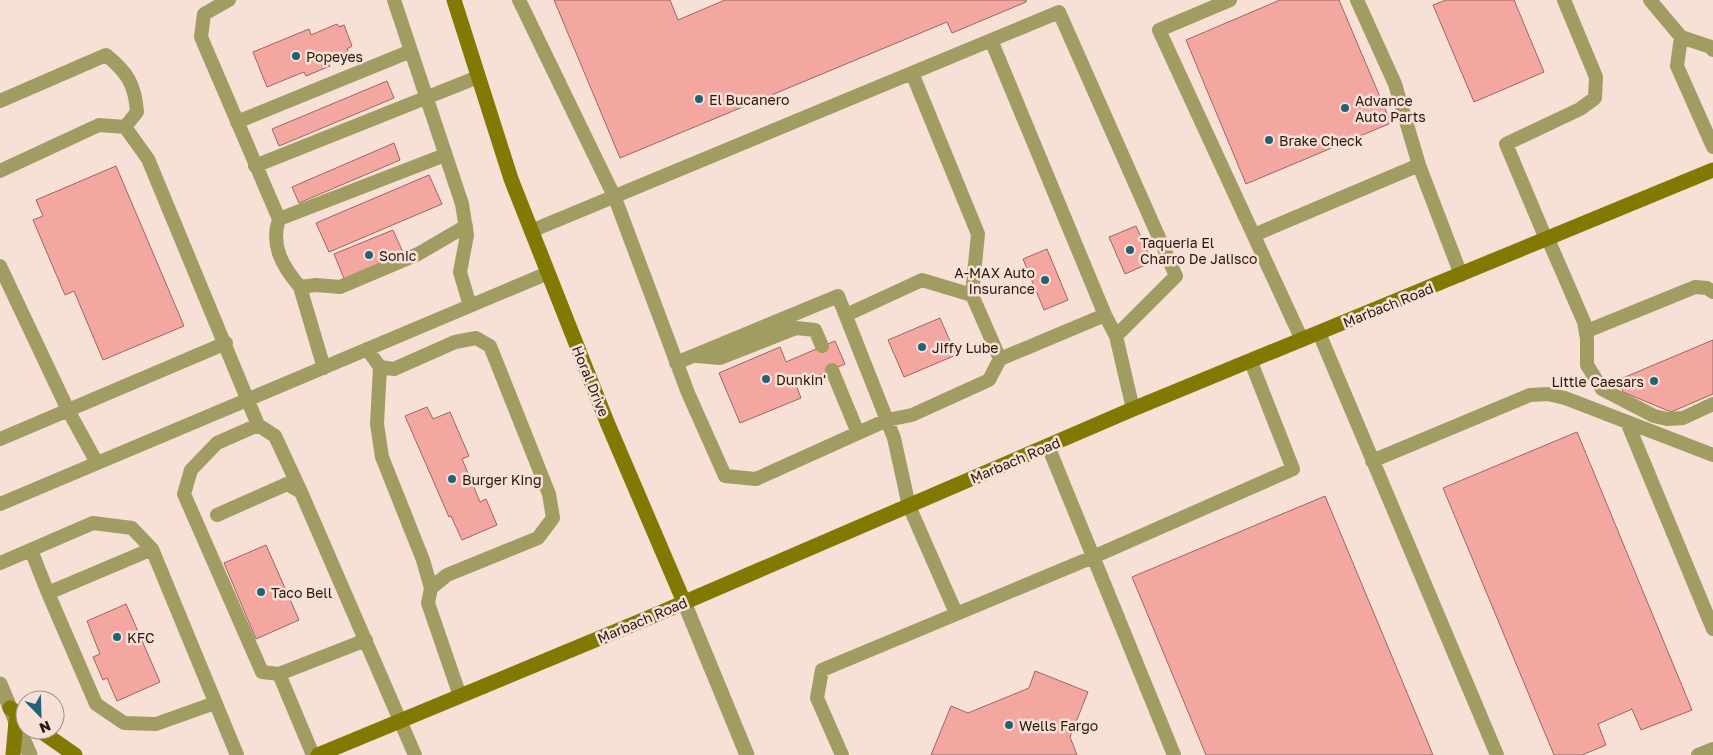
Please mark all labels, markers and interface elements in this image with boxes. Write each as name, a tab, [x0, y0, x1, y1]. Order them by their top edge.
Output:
place label: Popeyes	[306, 48, 363, 65]
marker: Popeyes	[290, 50, 302, 62]
place label: El Bucanero	[709, 91, 789, 108]
place label: Advance Auto Parts	[1355, 92, 1426, 125]
marker: El Bucanero	[693, 93, 705, 105]
marker: Advance Auto Parts	[1339, 102, 1351, 114]
place label: Brake Check	[1279, 132, 1363, 149]
marker: Brake Check	[1263, 134, 1275, 146]
place label: Taqueria El Charro De Jalisco	[1140, 234, 1258, 267]
marker: Taqueria El Charro De Jalisco	[1124, 244, 1136, 256]
place label: Sonic	[379, 247, 417, 264]
marker: Sonic	[363, 249, 375, 261]
place label: A-MAX Auto Insurance	[954, 264, 1035, 297]
marker: A-MAX Auto Insurance	[1039, 274, 1051, 286]
street label: Marbach Road	[1340, 279, 1436, 331]
place label: Jiffy Lube	[932, 339, 998, 356]
marker: Jiffy Lube	[916, 341, 928, 353]
street label: Horal Drive	[569, 343, 613, 419]
place label: Dunkin'	[776, 371, 826, 388]
marker: Dunkin'	[760, 373, 772, 385]
place label: Little Caesars	[1551, 373, 1644, 390]
marker: Little Caesars	[1648, 375, 1660, 387]
street label: Marbach Road	[968, 433, 1062, 487]
place label: Burger King	[462, 471, 542, 488]
marker: Burger King	[446, 473, 458, 485]
place label: Taco Bell	[271, 584, 332, 601]
marker: Taco Bell	[255, 586, 267, 598]
street label: Marbach Road	[595, 593, 689, 647]
place label: KFC	[127, 629, 154, 646]
marker: KFC	[111, 631, 123, 643]
north arrow	[15, 690, 65, 740]
place label: Wells Fargo	[1019, 717, 1098, 734]
text: N	[37, 718, 53, 737]
marker: Wells Fargo	[1003, 719, 1015, 731]

